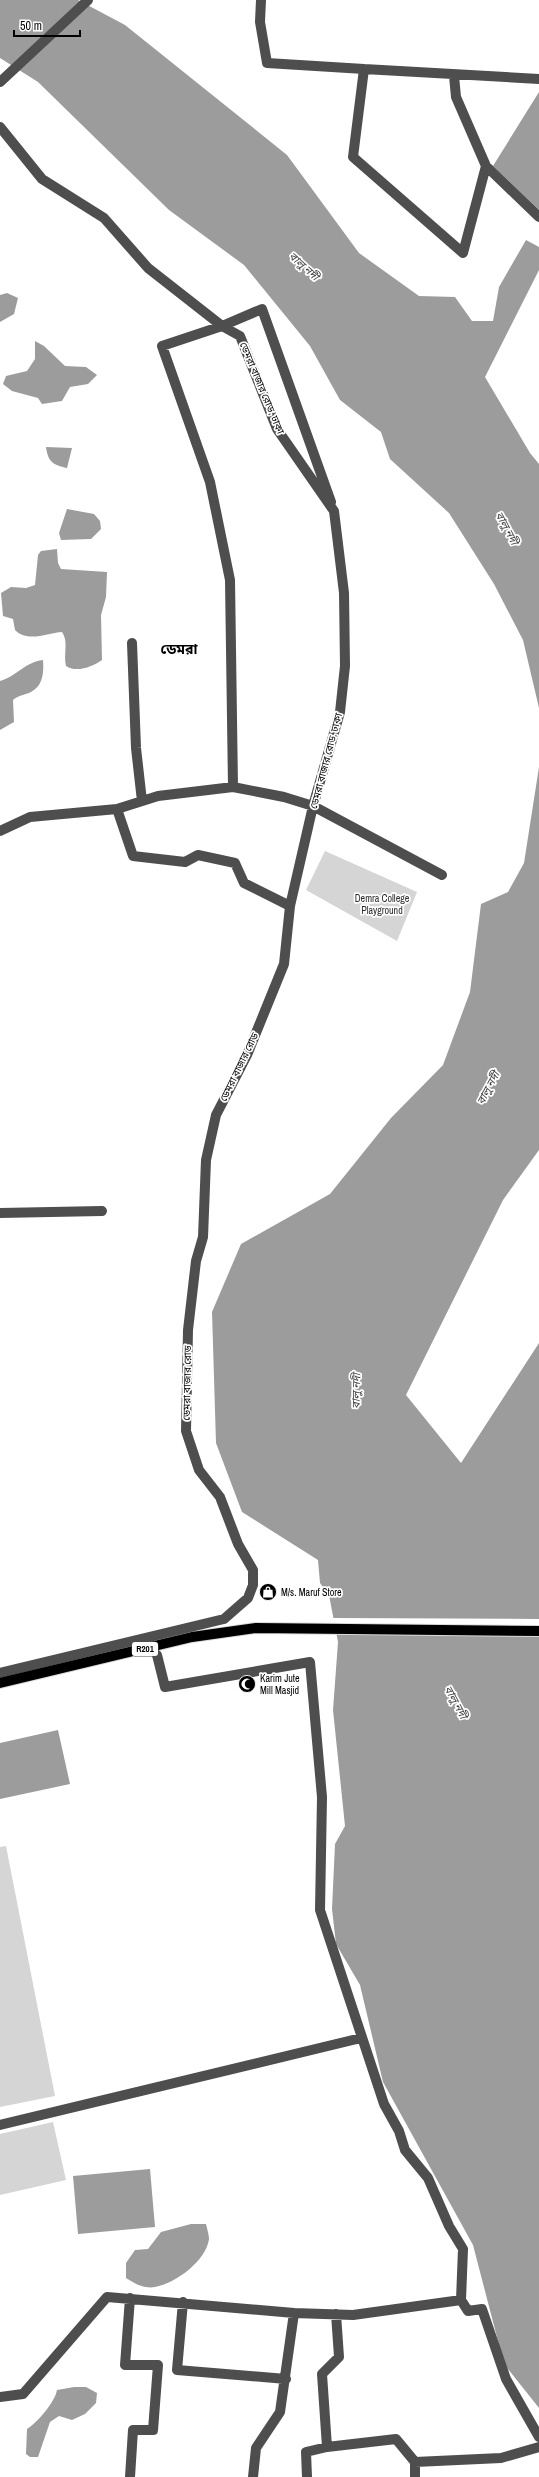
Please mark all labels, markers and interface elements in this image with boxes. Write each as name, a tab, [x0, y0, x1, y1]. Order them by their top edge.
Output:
scale bar	[14, 12, 80, 38]
text: 50 m	[20, 18, 42, 34]
water label: বালু নদী	[286, 249, 323, 285]
street label: ডেমরা বাজার রোড, ঢাকা	[237, 340, 287, 436]
water label: বালু নদী	[492, 509, 523, 549]
district label: ডেমরা	[161, 640, 198, 658]
street label: ডেমরা বাজার রোড, ঢাকা	[307, 711, 345, 810]
park label: Demra College Playground	[355, 892, 410, 917]
street label: ডেমরা বাজার রোড	[217, 1030, 262, 1104]
water label: বালু নদী	[473, 1067, 504, 1107]
street label: ডেমরা বাজার রোড	[180, 1344, 194, 1421]
water label: বালু নদী	[349, 1371, 363, 1409]
shop icon: M/s. Maruf Store	[258, 1582, 278, 1602]
place label: M/s. Maruf Store	[281, 1586, 342, 1599]
road number: R201	[132, 1642, 158, 1656]
place label: Karim Jute Mill Masjid	[260, 1672, 300, 1697]
mosque icon: Karim Jute Mill Masjid	[237, 1674, 257, 1694]
water label: বালু নদী	[441, 1683, 472, 1723]

